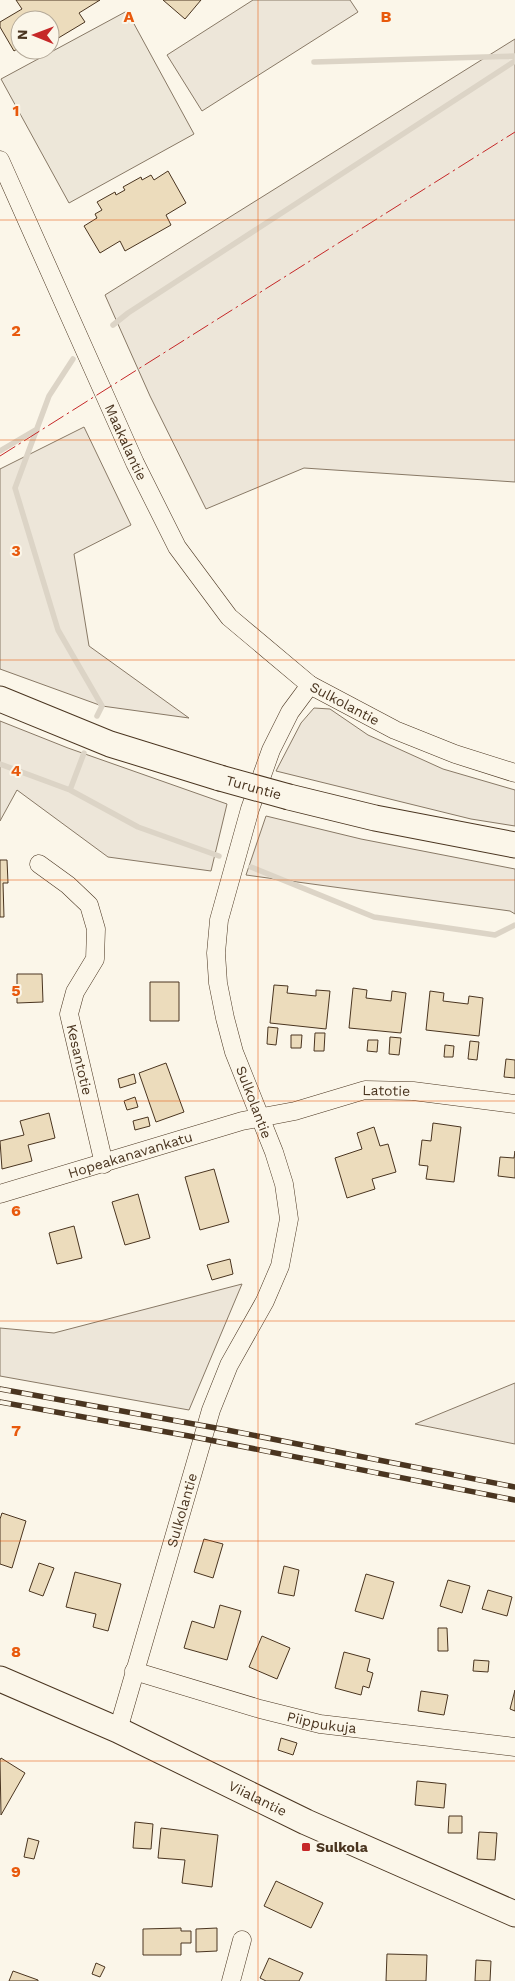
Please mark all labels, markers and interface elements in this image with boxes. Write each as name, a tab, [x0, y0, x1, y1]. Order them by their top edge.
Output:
text: A	[124, 7, 135, 26]
text: B	[381, 7, 392, 26]
north arrow	[10, 10, 60, 60]
text: N	[14, 29, 30, 40]
text: 1	[13, 101, 19, 120]
text: 2	[11, 321, 21, 340]
street label: Maakalantie	[102, 402, 150, 483]
text: 3	[11, 541, 21, 560]
street label: Sulkolantie	[307, 678, 382, 728]
text: 4	[11, 761, 21, 780]
street label: Turuntie	[224, 772, 283, 803]
text: 5	[11, 981, 21, 1000]
street label: Kesantotie	[64, 1022, 96, 1097]
street label: Sulkolantie	[233, 1063, 275, 1141]
street label: Latotie	[362, 1082, 410, 1099]
street label: Hopeakanavankatu	[66, 1128, 194, 1181]
text: 6	[11, 1201, 21, 1220]
text: 7	[11, 1421, 21, 1440]
street label: Sulkolantie	[164, 1471, 200, 1549]
text: 8	[11, 1642, 21, 1661]
street label: Piippukuja	[285, 1708, 358, 1736]
street label: Viialantie	[226, 1777, 289, 1819]
place label: Sulkola	[316, 1839, 369, 1855]
marker: Sulkola	[300, 1841, 312, 1853]
text: 9	[11, 1862, 21, 1881]

